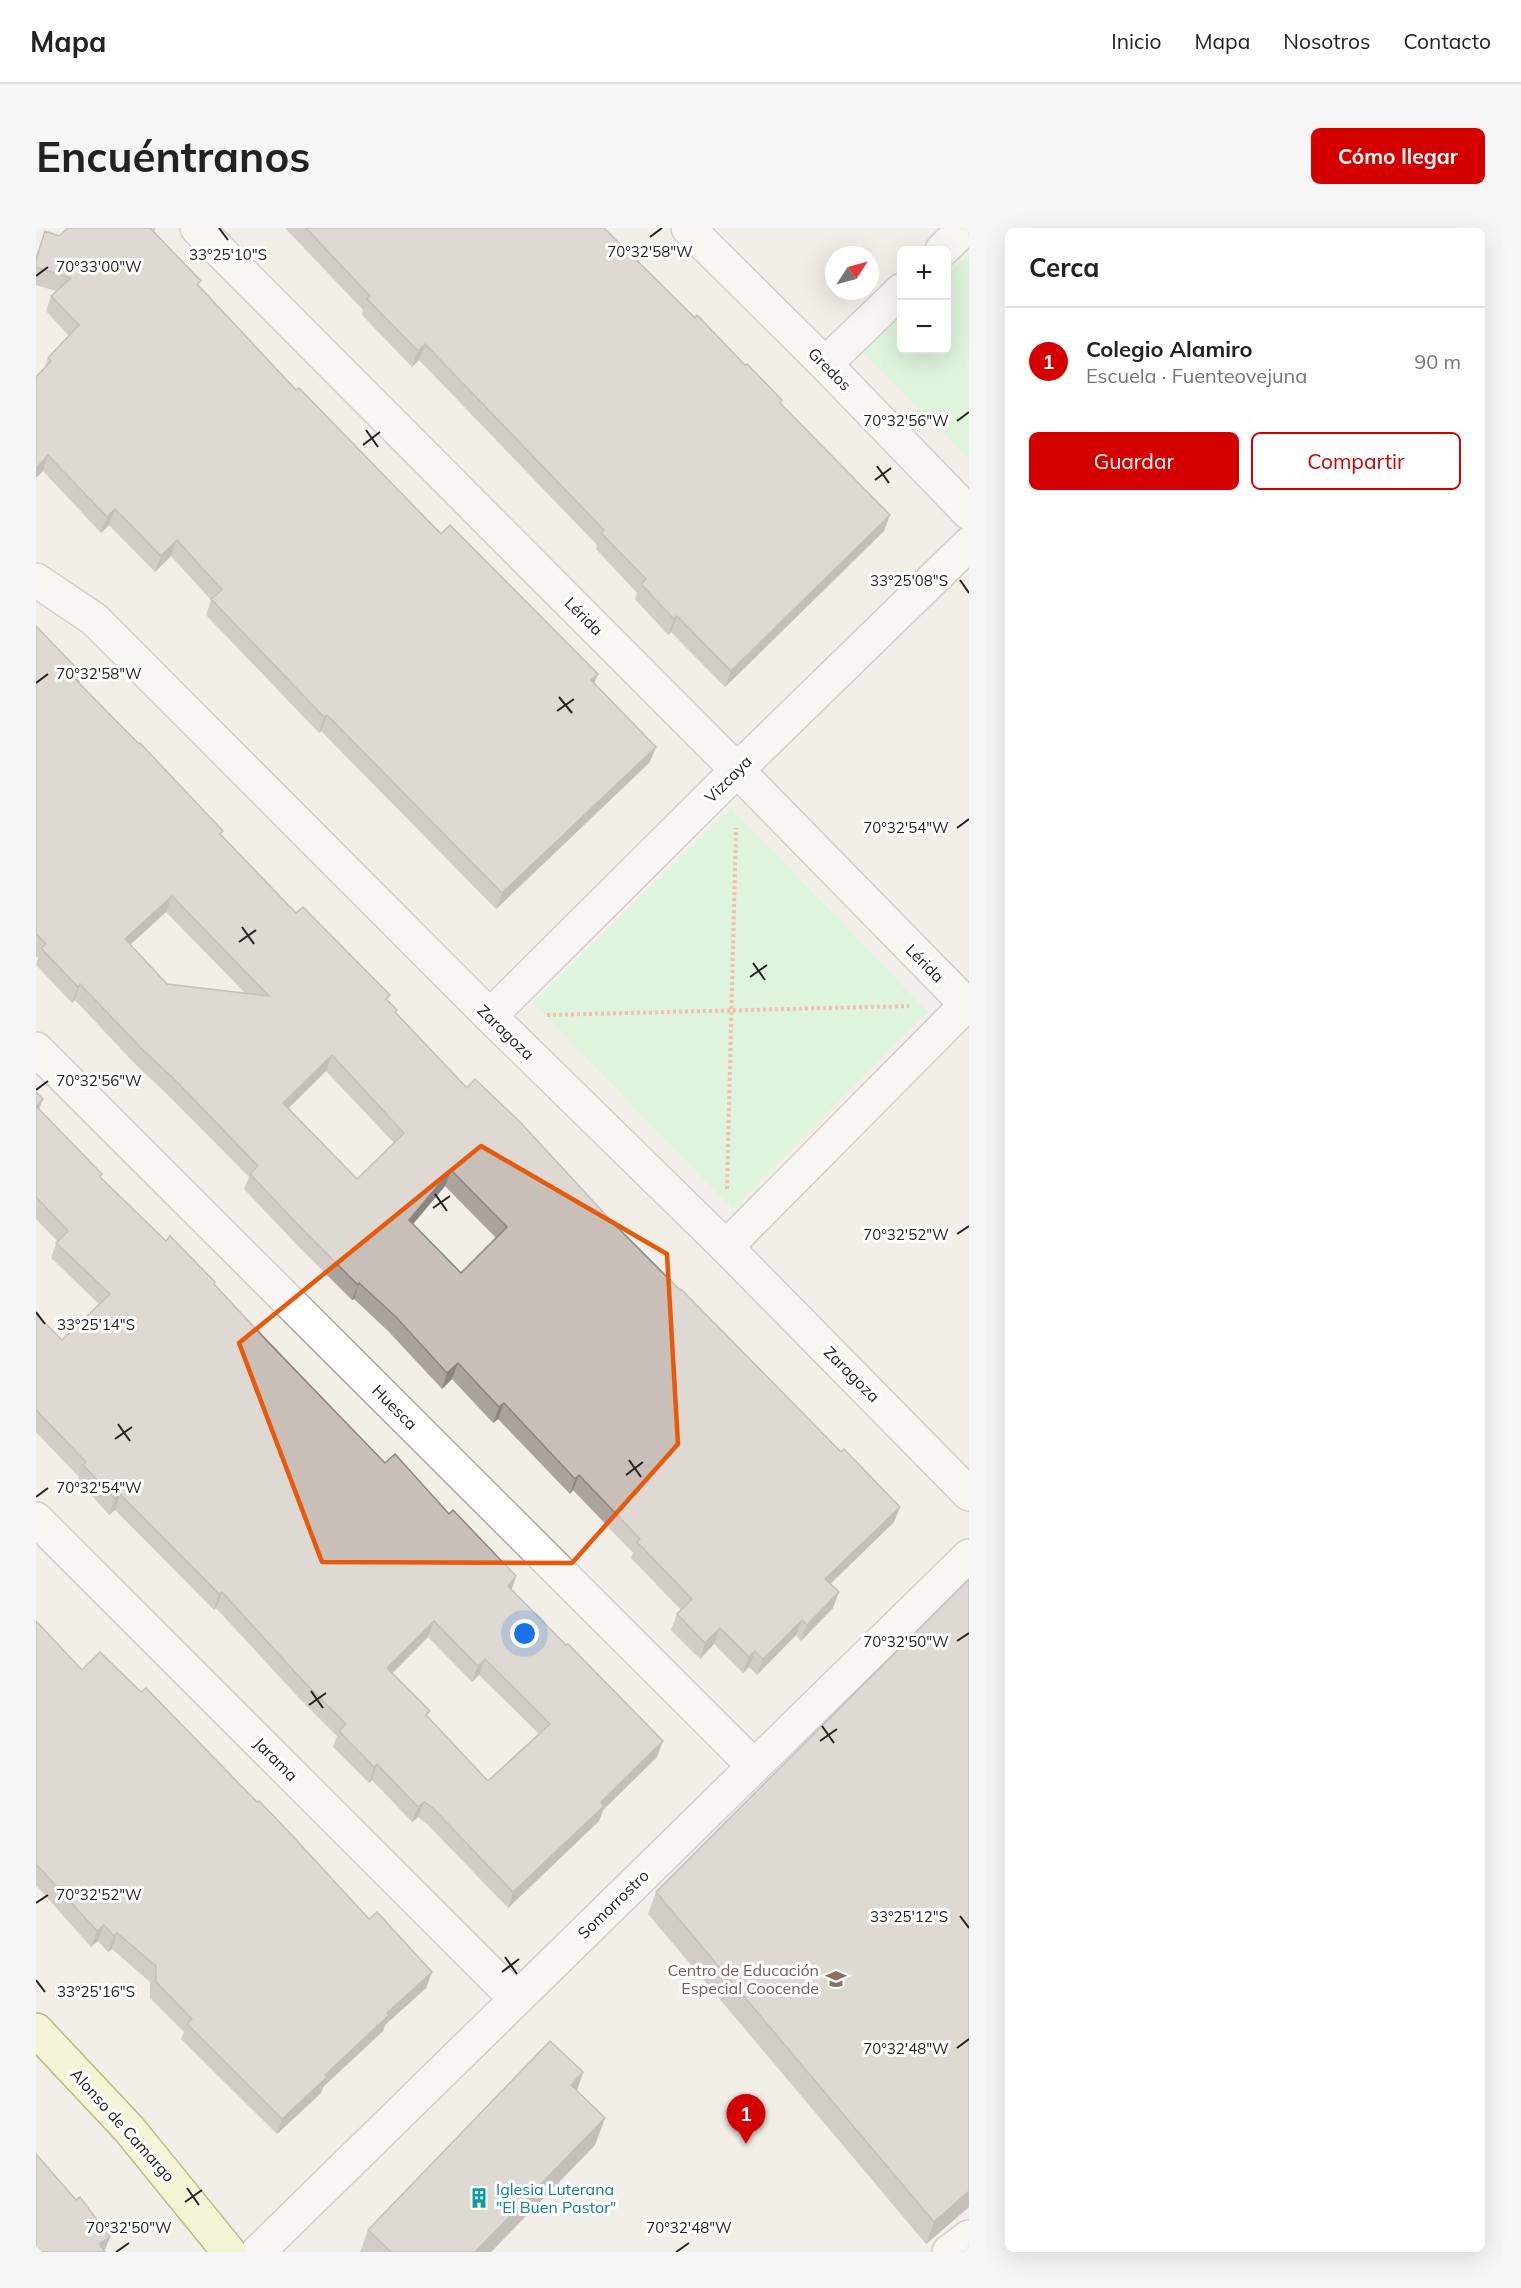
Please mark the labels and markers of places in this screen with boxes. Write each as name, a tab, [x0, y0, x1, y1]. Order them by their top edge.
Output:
place label: Centro de Educación Especial Coocende	[668, 1960, 819, 1998]
school or university icon: Centro de Educación Especial Coocende	[824, 1967, 848, 1991]
pin: 1	[726, 2094, 766, 2144]
place label: Iglesia Luterana "El Buen Pastor"	[496, 2179, 616, 2217]
building icon: Iglesia Luterana "El Buen Pastor"	[467, 2186, 491, 2210]

